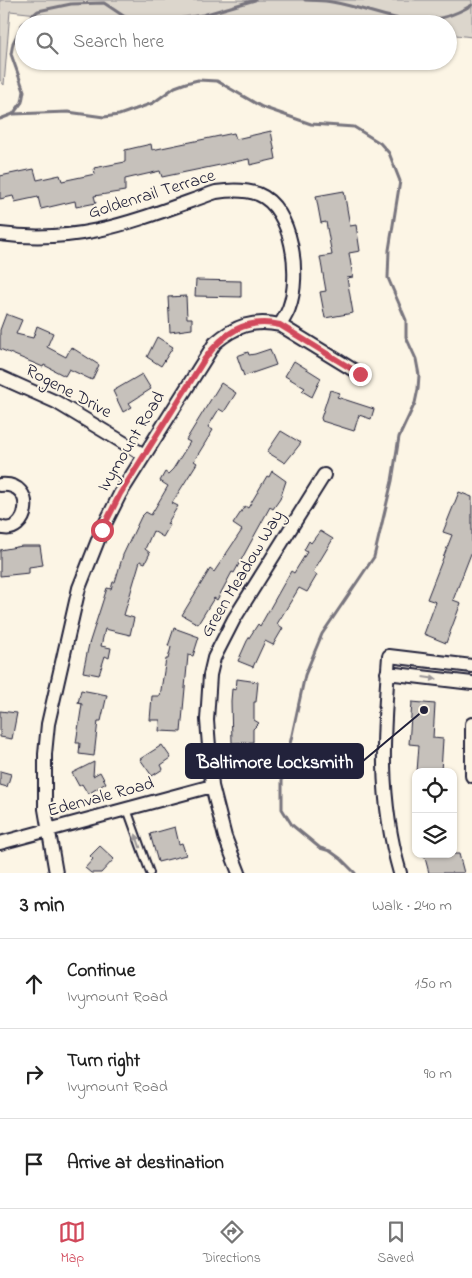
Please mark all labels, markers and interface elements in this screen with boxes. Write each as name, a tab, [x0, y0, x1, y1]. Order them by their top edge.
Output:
search box	[15, 15, 457, 70]
icon: search	[33, 29, 61, 57]
text: Search here	[73, 29, 164, 56]
street label: Goldenrail Terrace	[85, 163, 220, 227]
street label: Rogene Drive	[20, 358, 117, 427]
route end	[349, 363, 372, 386]
street label: Ivymount Road	[92, 387, 172, 497]
street label: Green Meadow Way	[195, 505, 291, 643]
route start	[91, 519, 114, 542]
one-way arrow	[422, 674, 438, 682]
callout: Baltimore Locksmith	[186, 744, 363, 778]
text: Baltimore Locksmith	[196, 750, 353, 777]
map controls	[412, 768, 457, 858]
button: locate	[412, 768, 457, 813]
street label: Edenvale Road	[45, 771, 157, 825]
button: layers	[412, 813, 457, 858]
one-way arrow	[134, 833, 142, 848]
text: 3 min	[20, 891, 64, 921]
text: Walk · 240 m	[372, 894, 452, 918]
text: Continue	[67, 958, 135, 985]
icon: ahead	[20, 970, 48, 998]
text: 150 m	[414, 972, 452, 996]
text: Ivymount Road	[67, 985, 168, 1009]
text: Turn right	[67, 1048, 140, 1075]
icon: right	[20, 1060, 48, 1088]
text: 90 m	[424, 1062, 452, 1086]
text: Ivymount Road	[67, 1075, 168, 1099]
icon: arrive	[20, 1150, 48, 1178]
text: Arrive at destination	[67, 1150, 224, 1177]
tab: Map	[58, 1218, 86, 1269]
tab: Directions	[203, 1218, 261, 1269]
tab: Saved	[377, 1218, 414, 1269]

